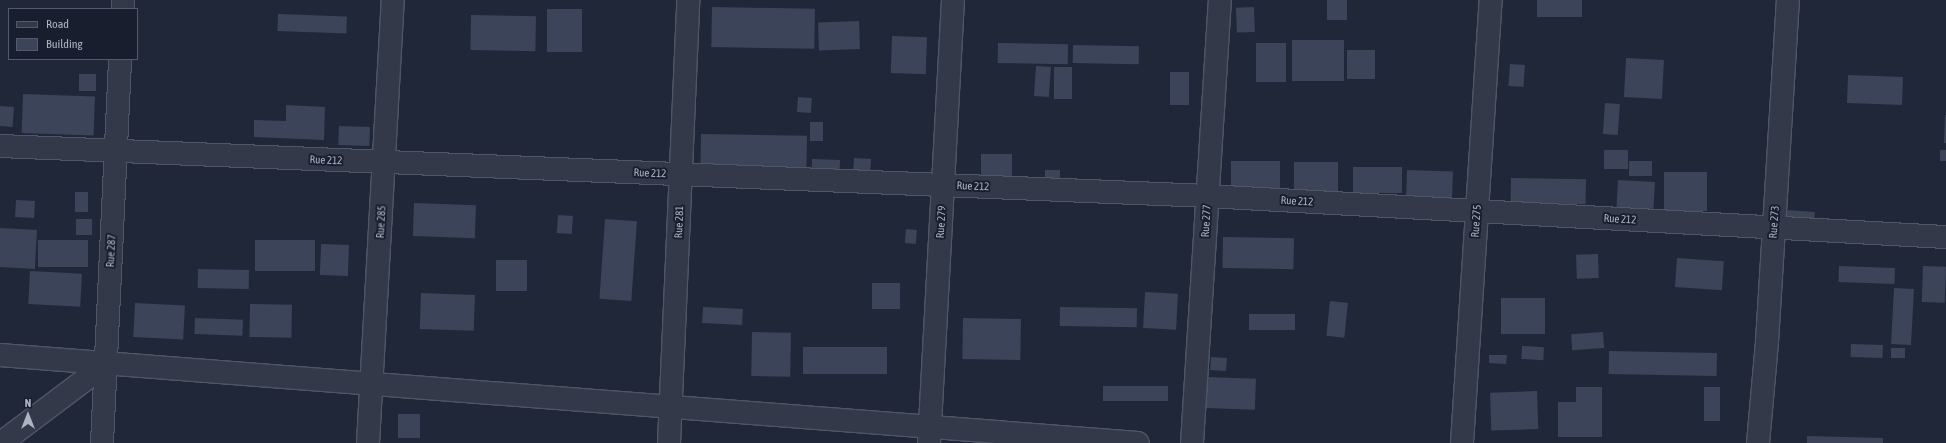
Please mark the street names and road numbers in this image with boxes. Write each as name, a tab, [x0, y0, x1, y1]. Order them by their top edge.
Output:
street label: Rue 212	[309, 153, 343, 167]
street label: Rue 212	[633, 166, 667, 180]
street label: Rue 212	[956, 179, 990, 193]
street label: Rue 212	[1280, 194, 1314, 208]
street label: Rue 277	[1199, 204, 1213, 238]
street label: Rue 275	[1468, 204, 1484, 238]
street label: Rue 285	[374, 205, 388, 239]
street label: Rue 281	[672, 205, 686, 239]
street label: Rue 279	[934, 205, 948, 239]
street label: Rue 273	[1766, 205, 1782, 239]
street label: Rue 212	[1603, 212, 1637, 226]
street label: Rue 287	[104, 234, 118, 268]

